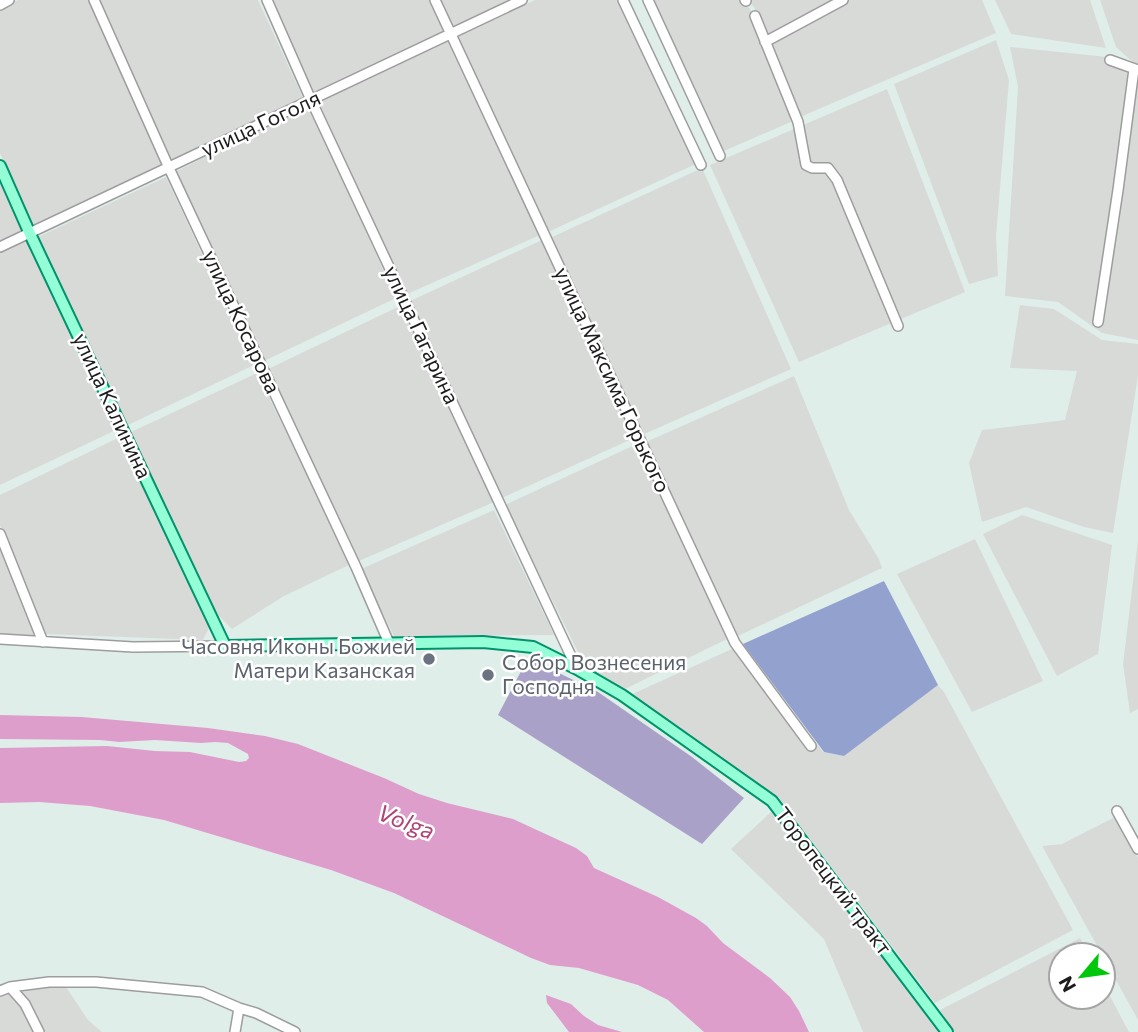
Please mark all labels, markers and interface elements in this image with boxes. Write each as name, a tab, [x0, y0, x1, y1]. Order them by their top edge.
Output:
street label: улица Гоголя	[197, 84, 324, 161]
street label: улица Косарова	[198, 246, 287, 397]
street label: улица Гагарина	[379, 261, 465, 407]
street label: улица Максима Горького	[550, 263, 677, 496]
street label: улица Калинина	[69, 329, 158, 482]
place label: Часовня Иконы Божией Матери Казанская	[181, 633, 415, 682]
place label: Собор Вознесения Господня	[502, 649, 686, 698]
marker: Часовня Иконы Божией Матери Казанская	[421, 651, 437, 667]
marker: Собор Вознесения Господня	[480, 667, 496, 683]
water label: Volga	[374, 798, 439, 845]
street label: Торопецкий тракт	[771, 802, 898, 959]
north arrow	[1047, 941, 1117, 1011]
text: N	[1053, 973, 1080, 996]

